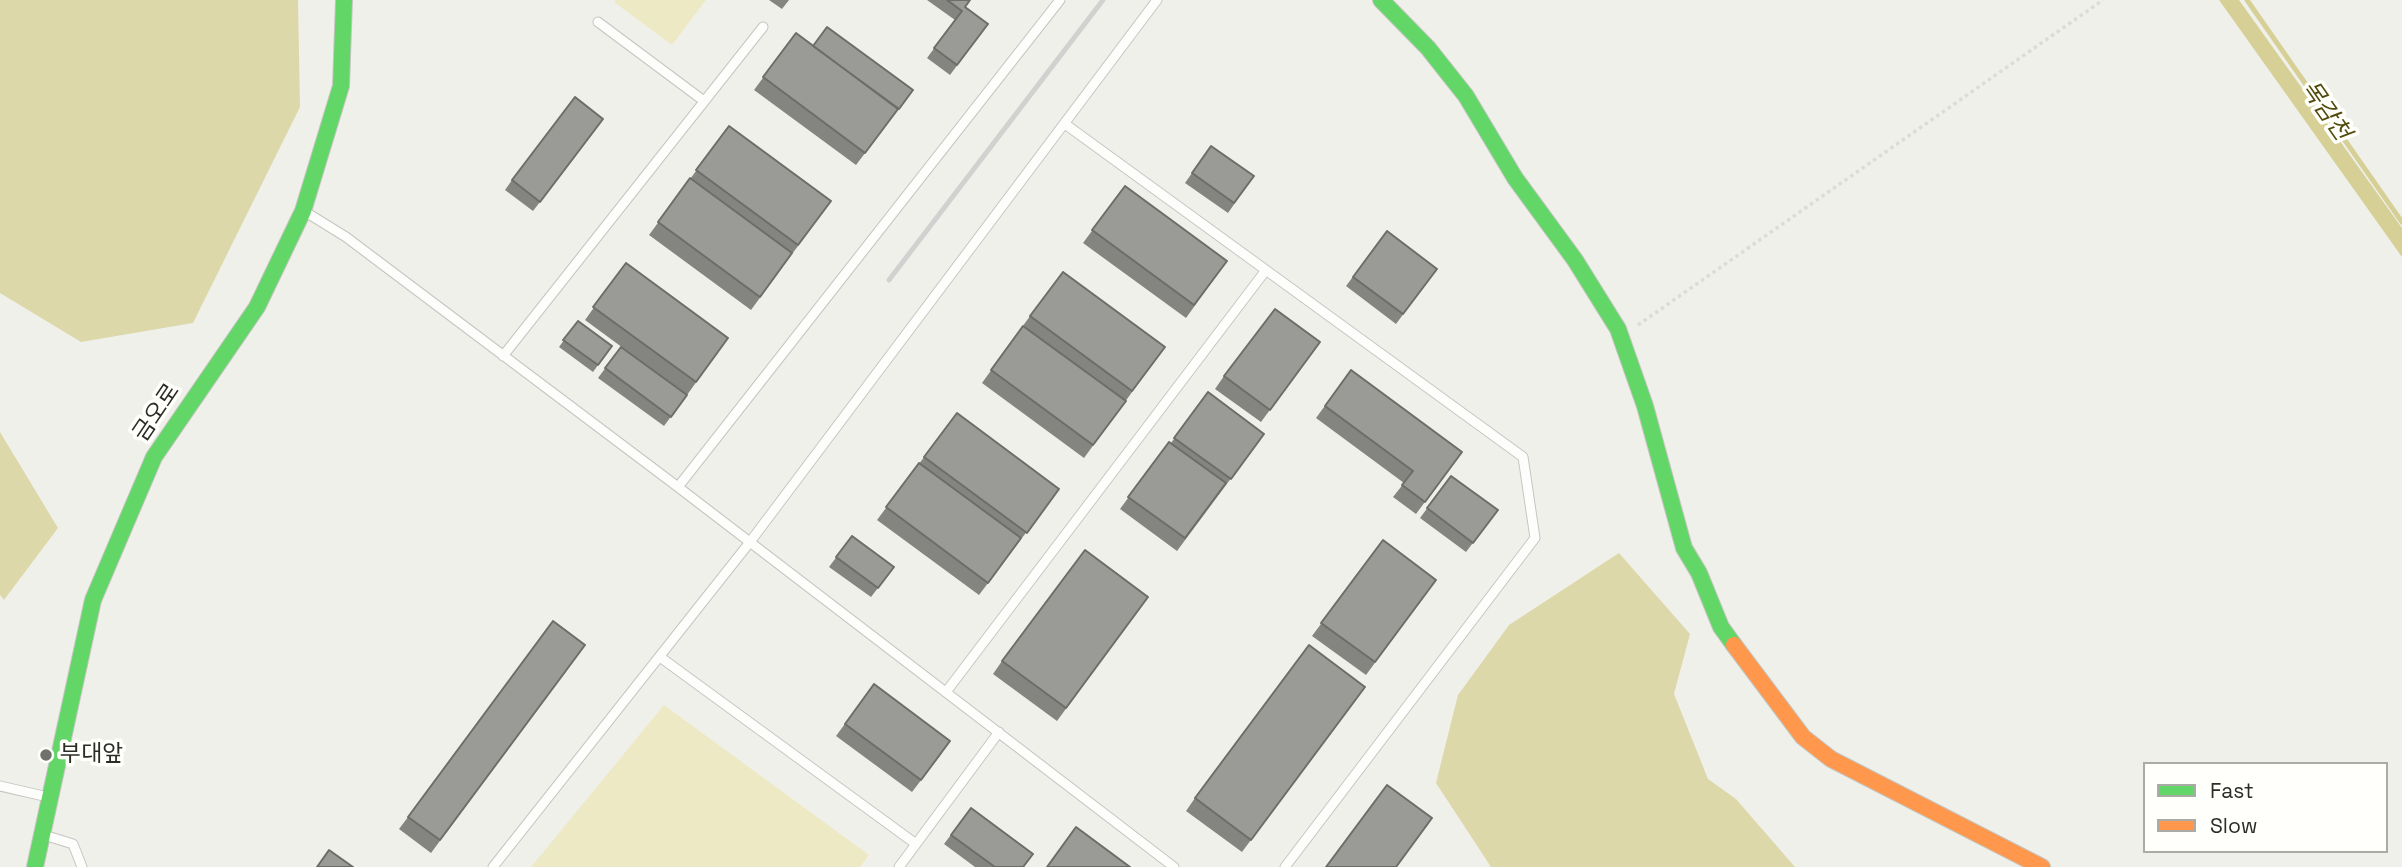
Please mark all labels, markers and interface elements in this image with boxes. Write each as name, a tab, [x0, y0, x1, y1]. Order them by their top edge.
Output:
water label: 목감천	[2294, 76, 2356, 146]
street label: 금오로	[128, 379, 186, 447]
place label: 부대앞	[60, 741, 123, 769]
marker: 부대앞	[38, 747, 54, 763]
legend	[2143, 762, 2388, 853]
text: Fast	[2210, 777, 2254, 804]
text: Slow	[2210, 812, 2258, 839]

